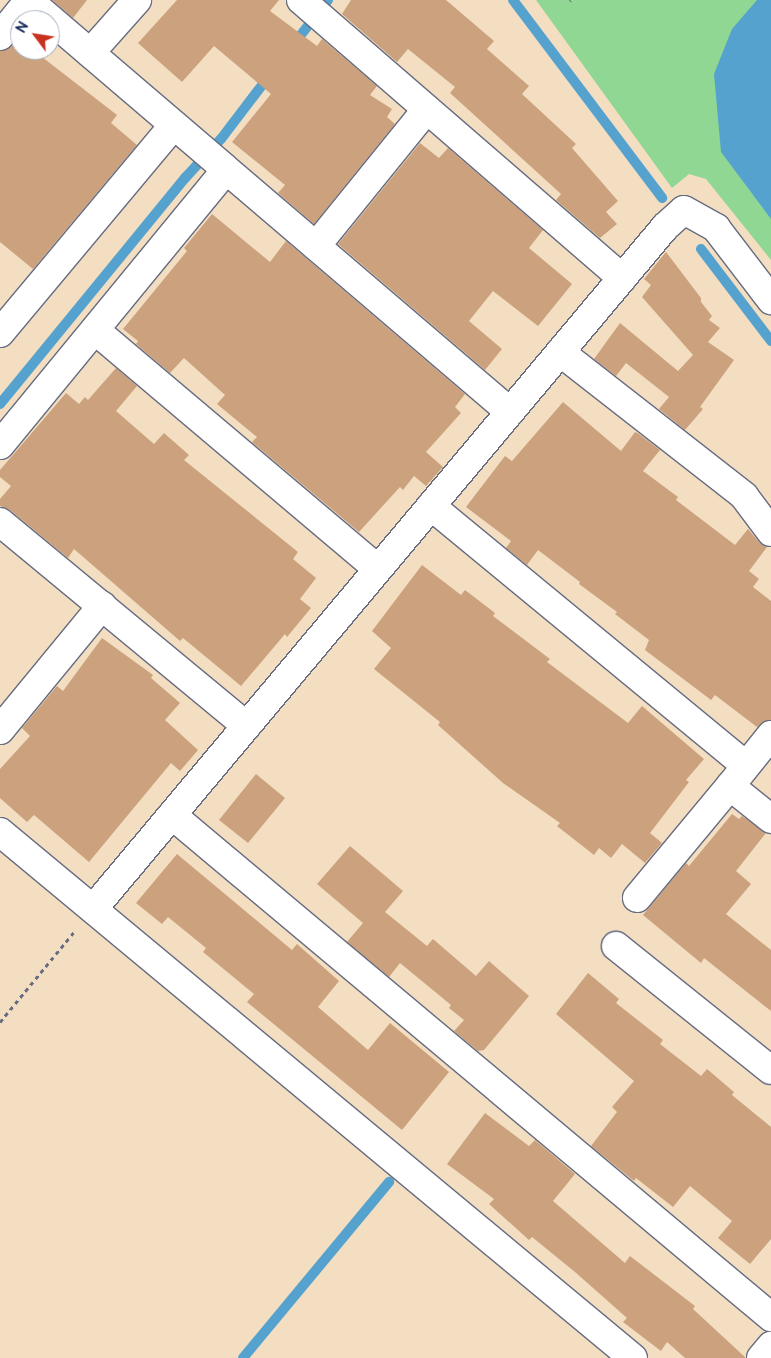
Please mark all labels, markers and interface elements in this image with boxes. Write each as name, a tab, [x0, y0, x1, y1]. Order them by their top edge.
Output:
north arrow	[10, 10, 60, 60]
text: N	[13, 19, 33, 36]

